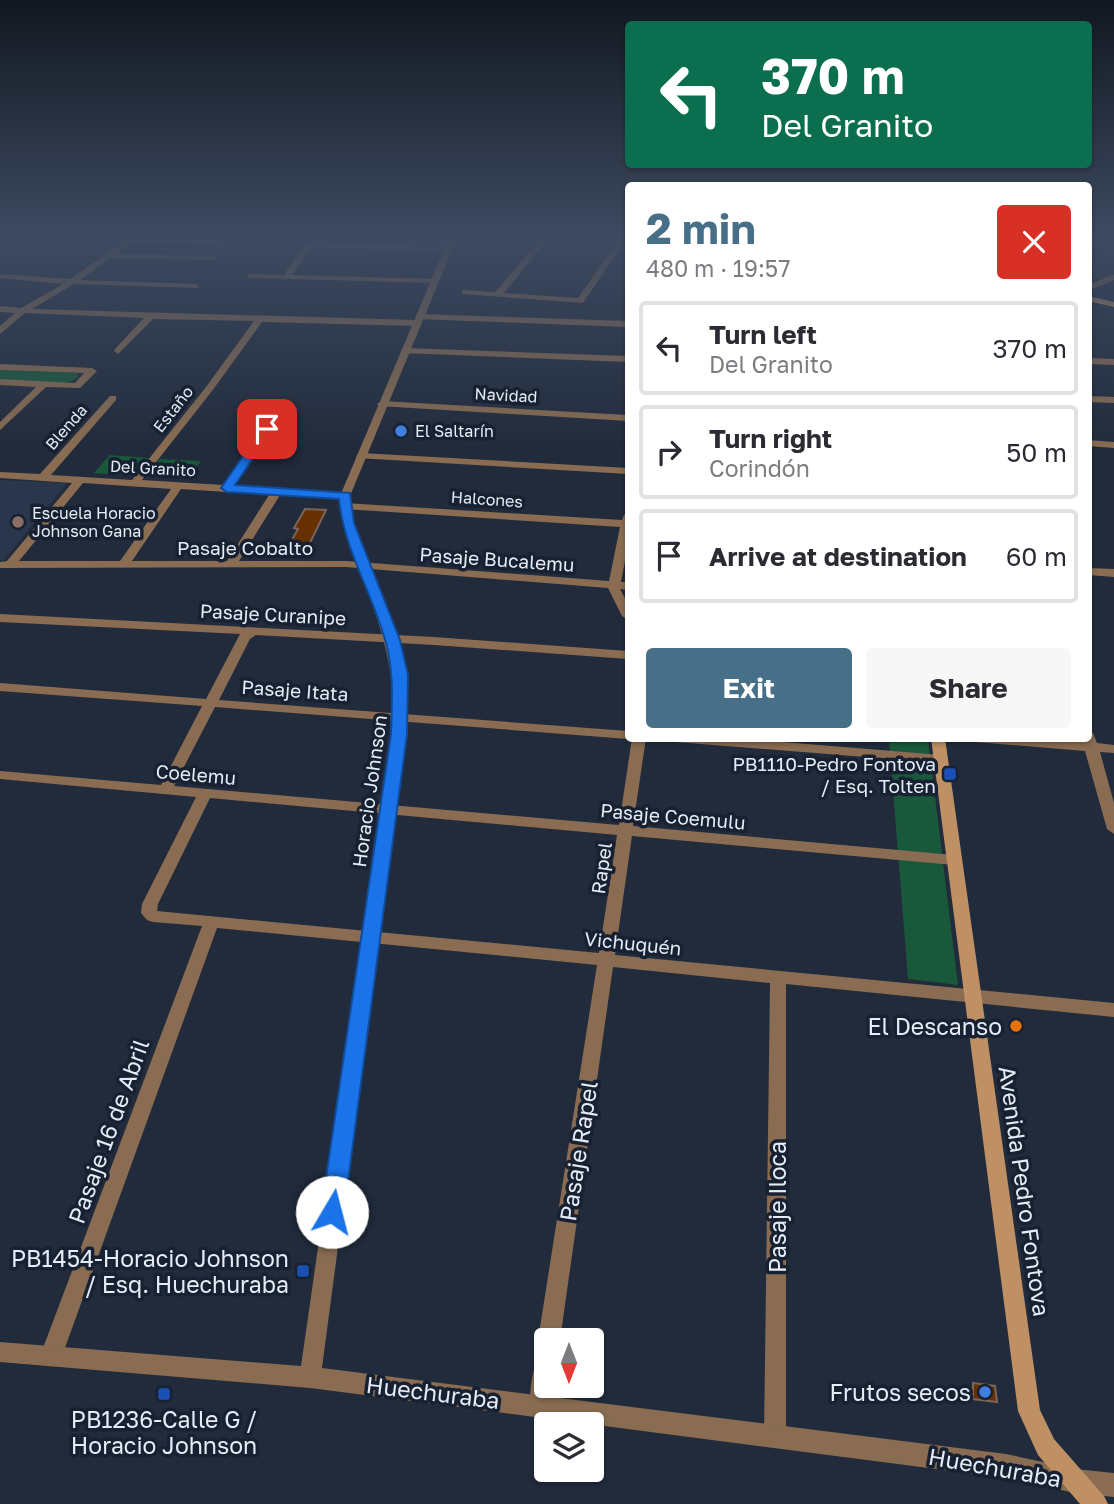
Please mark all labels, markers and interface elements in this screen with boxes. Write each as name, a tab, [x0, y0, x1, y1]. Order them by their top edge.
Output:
text: 370 m	[761, 46, 905, 105]
icon: left	[646, 49, 737, 140]
text: Del Granito	[761, 106, 933, 144]
text: 2 min	[646, 203, 756, 253]
button: close	[997, 205, 1071, 279]
text: 480 m · 19:57	[646, 254, 790, 282]
text: Turn left	[709, 319, 817, 350]
icon: left	[650, 329, 688, 367]
text: 370 m	[992, 333, 1067, 364]
text: Del Granito	[709, 350, 833, 378]
street label: Estaño	[149, 382, 197, 436]
street label: Navidad	[474, 383, 538, 407]
pin	[237, 399, 297, 459]
street label: Blenda	[41, 400, 91, 454]
icon: arrive	[248, 410, 286, 448]
place label: El Saltarín	[415, 421, 494, 441]
marker: El Saltarín	[393, 423, 409, 439]
text: Turn right	[709, 423, 832, 454]
icon: right	[650, 433, 688, 471]
text: 50 m	[1006, 437, 1067, 468]
text: Corindón	[709, 454, 810, 482]
street label: Del Granito	[109, 456, 197, 480]
street label: Halcones	[450, 487, 524, 511]
place label: Escuela Horacio Johnson Gana	[32, 503, 156, 541]
marker: Escuela Horacio Johnson Gana	[10, 514, 26, 530]
street label: Pasaje Cobalto	[177, 536, 313, 559]
icon: arrive	[650, 537, 688, 575]
text: Arrive at destination	[709, 541, 967, 572]
text: 60 m	[1006, 541, 1067, 572]
street label: Pasaje Bucalemu	[419, 542, 575, 576]
street label: Pasaje Curanipe	[199, 599, 347, 629]
button: Exit	[646, 648, 852, 728]
button: Share	[866, 648, 1071, 728]
street label: Pasaje Itata	[241, 675, 349, 705]
street label: Horacio Johnson	[347, 713, 391, 869]
place label: PB1110-Pedro Fontova / Esq. Tolten	[732, 752, 936, 797]
street label: Coelemu	[155, 759, 237, 789]
marker: PB1110-Pedro Fontova / Esq. Tolten	[942, 766, 958, 782]
street label: Pasaje Coemulu	[599, 798, 747, 834]
street label: Rapel	[586, 841, 616, 895]
street label: Vichuquén	[583, 926, 683, 960]
place label: El Descanso	[868, 1012, 1002, 1040]
marker: El Descanso	[1008, 1018, 1024, 1034]
street label: Pasaje 16 de Abril	[62, 1035, 154, 1227]
street label: Avenida Pedro Fontova	[994, 1064, 1056, 1318]
street label: Pasaje Rapel	[553, 1079, 603, 1223]
street label: Pasaje Iloca	[763, 1141, 791, 1273]
position arrow	[295, 1175, 369, 1249]
place label: PB1454-Horacio Johnson / Esq. Huechuraba	[11, 1244, 289, 1298]
marker: PB1454-Horacio Johnson / Esq. Huechuraba	[295, 1263, 311, 1279]
north arrow	[534, 1328, 604, 1398]
map controls	[534, 1328, 604, 1482]
street label: Huechuraba	[365, 1370, 501, 1414]
place label: Frutos secos	[829, 1378, 971, 1406]
marker: Frutos secos	[977, 1384, 993, 1400]
marker: PB1236-Calle G / Horacio Johnson	[156, 1386, 172, 1402]
place label: PB1236-Calle G / Horacio Johnson	[71, 1405, 257, 1459]
button: layers	[534, 1412, 604, 1482]
street label: Huechuraba	[926, 1442, 1064, 1492]

